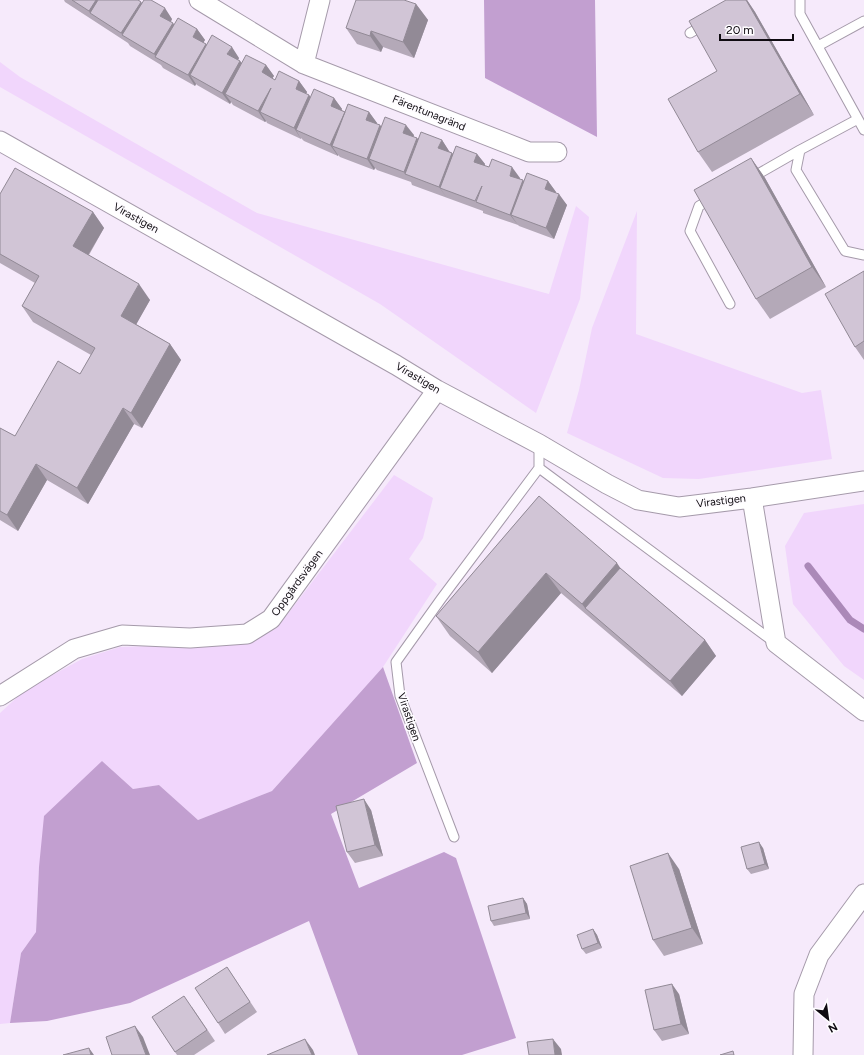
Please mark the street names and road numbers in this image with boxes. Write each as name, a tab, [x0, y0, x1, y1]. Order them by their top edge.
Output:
street label: Färentunagränd	[390, 92, 468, 134]
street label: Virastigen	[111, 200, 161, 236]
street label: Virastigen	[393, 360, 443, 396]
street label: Virastigen	[695, 492, 747, 510]
street label: Oppgårdsvägen	[269, 547, 325, 619]
street label: Virastigen	[395, 691, 423, 743]

